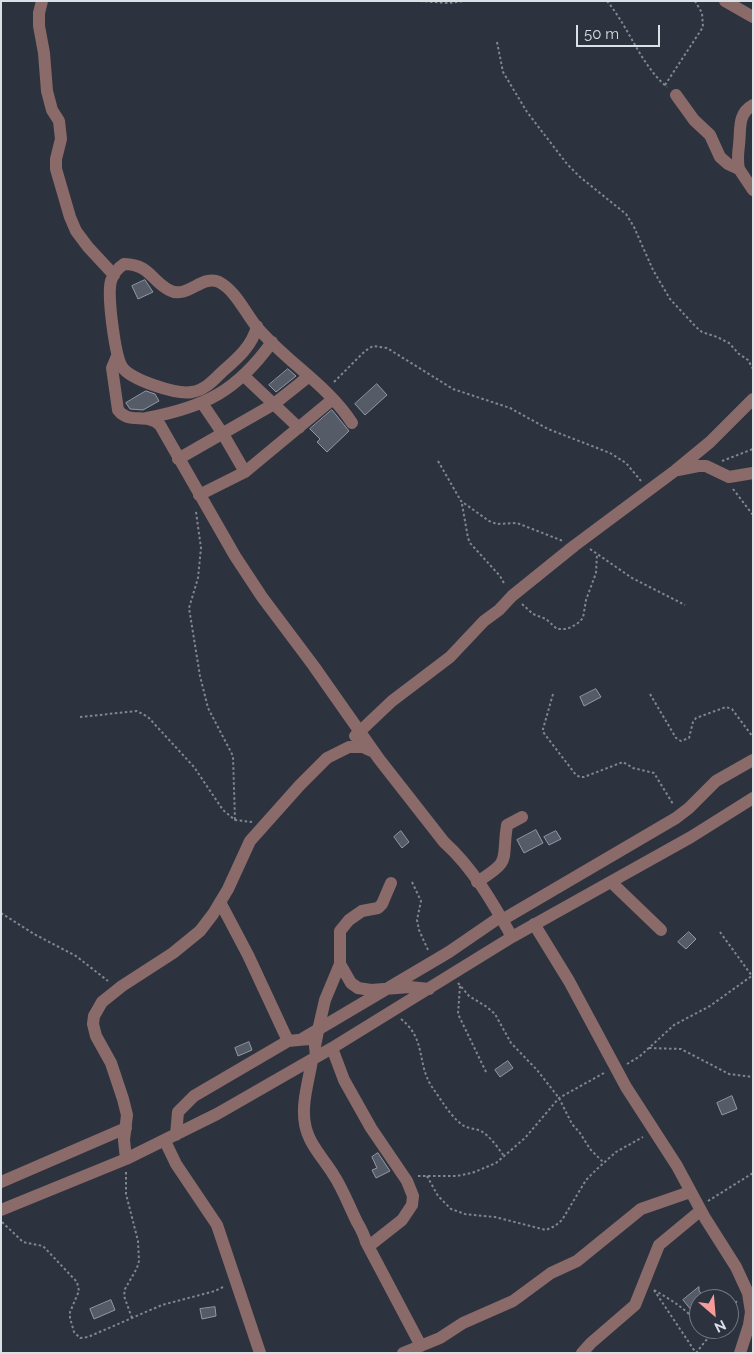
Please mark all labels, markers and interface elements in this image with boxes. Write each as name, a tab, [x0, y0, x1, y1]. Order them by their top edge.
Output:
scale bar	[579, 15, 663, 47]
text: 50 m	[584, 25, 619, 43]
north arrow	[689, 1289, 739, 1339]
text: N	[712, 1317, 729, 1336]

